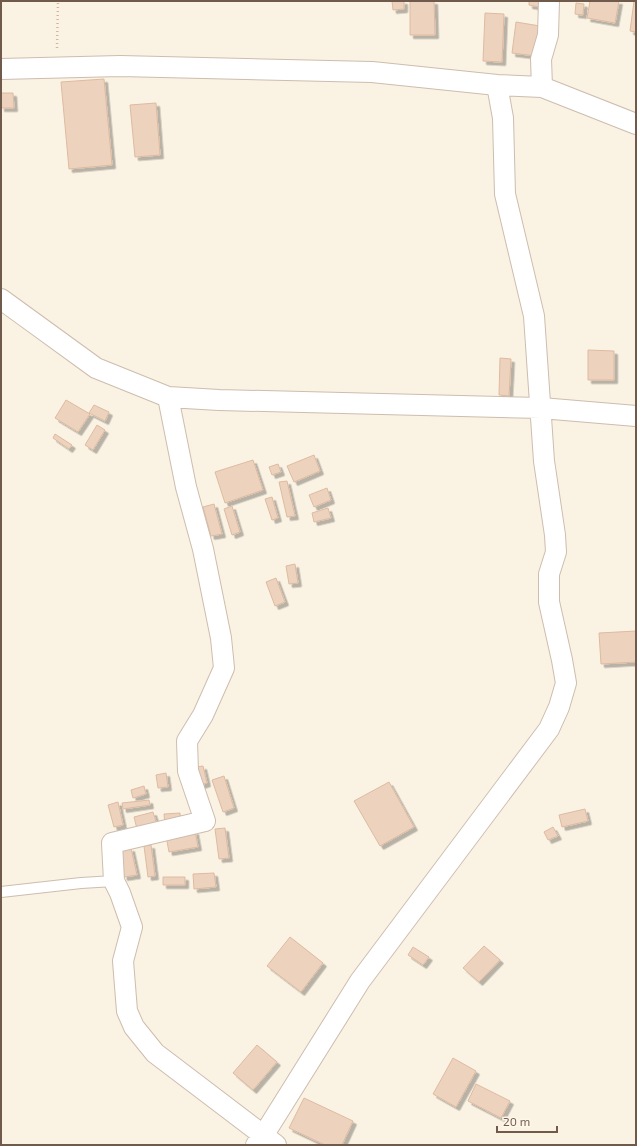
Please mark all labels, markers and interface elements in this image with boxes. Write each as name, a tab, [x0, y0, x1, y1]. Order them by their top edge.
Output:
scale bar	[497, 1108, 557, 1134]
text: 20 m	[503, 1114, 530, 1128]

